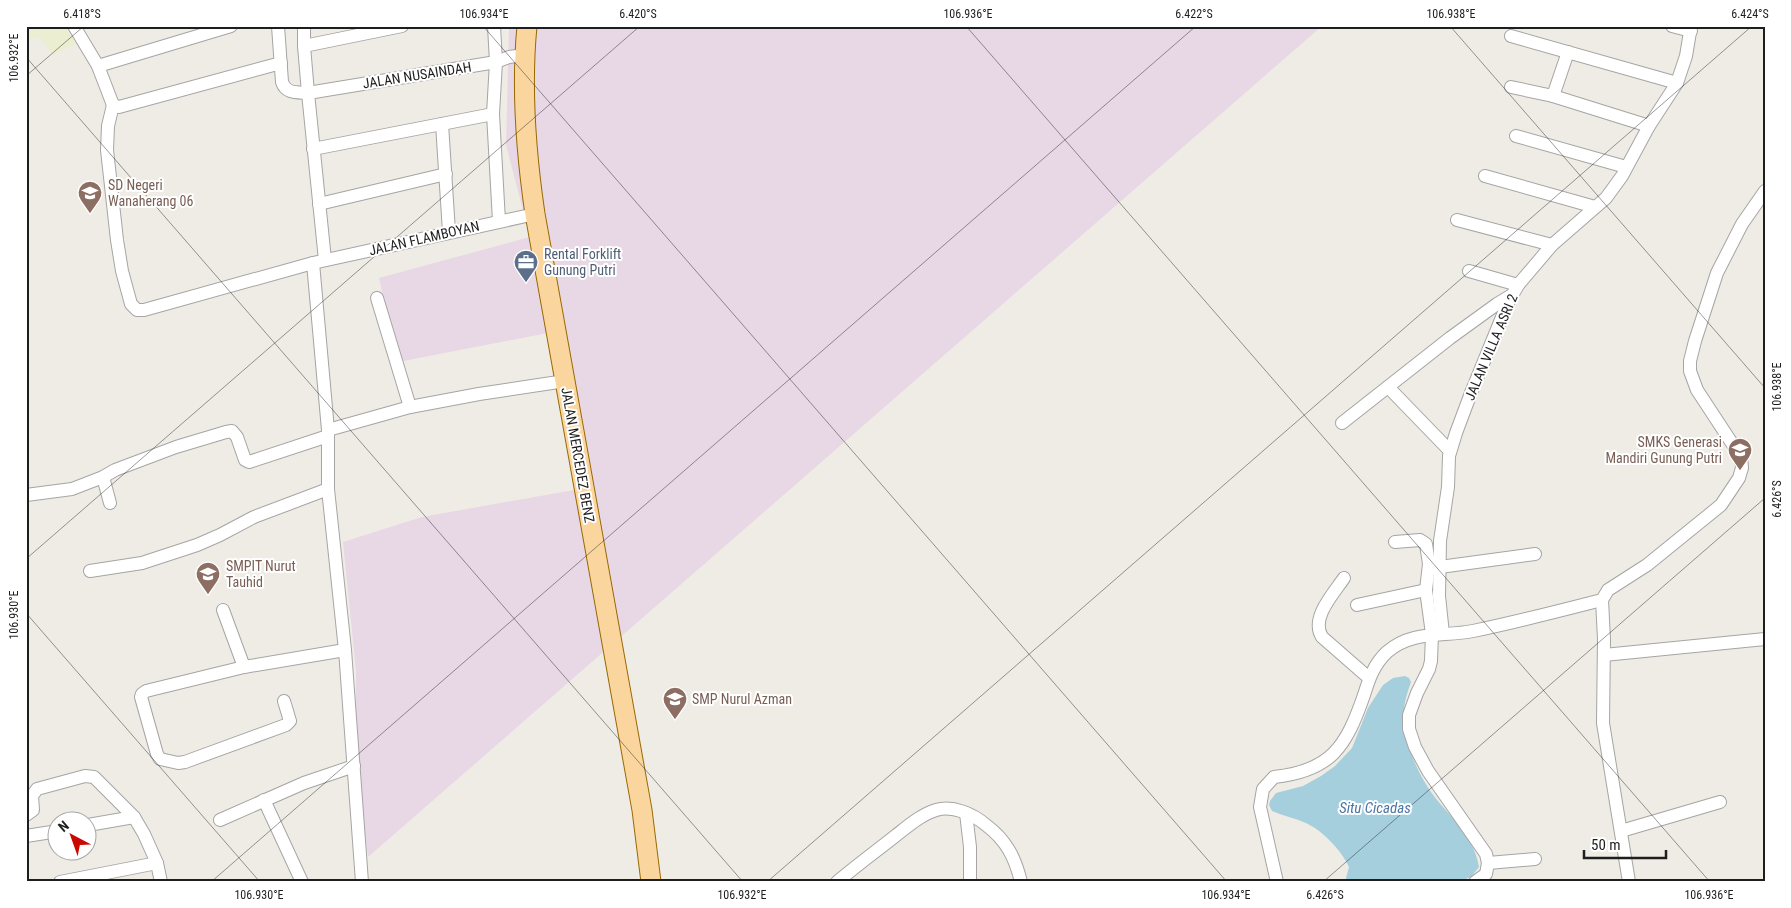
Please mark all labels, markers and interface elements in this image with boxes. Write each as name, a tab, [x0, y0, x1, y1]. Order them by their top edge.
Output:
text: 6.418°S	[63, 7, 101, 21]
text: 106.934°E	[459, 7, 509, 21]
text: 6.420°S	[619, 7, 657, 21]
text: 106.936°E	[943, 7, 993, 21]
text: 6.422°S	[1175, 7, 1213, 21]
text: 106.938°E	[1426, 7, 1476, 21]
text: 6.424°S	[1731, 7, 1769, 21]
text: 106.932°E	[7, 33, 21, 83]
street label: JALAN NUSAINDAH	[361, 58, 473, 92]
place label: SD Negeri Wanaherang 06	[108, 177, 193, 209]
school or university icon: SD Negeri Wanaherang 06	[77, 180, 103, 214]
street label: JALAN FLAMBOYAN	[367, 218, 481, 258]
place label: Rental Forklift Gunung Putri	[544, 246, 621, 278]
office icon: Rental Forklift Gunung Putri	[513, 249, 539, 283]
street label: JALAN VILLA ASRI 2	[1461, 291, 1521, 403]
text: 106.938°E	[1770, 362, 1784, 412]
street label: JALAN MERCEDEZ BENZ	[558, 386, 598, 524]
place label: SMKS Generasi Mandiri Gunung Putri	[1605, 434, 1722, 466]
school or university icon: SMKS Generasi Mandiri Gunung Putri	[1727, 437, 1753, 471]
text: 6.426°S	[1770, 480, 1784, 518]
place label: SMPIT Nurut Tauhid	[226, 558, 296, 590]
school or university icon: SMPIT Nurut Tauhid	[195, 561, 221, 595]
text: 106.930°E	[7, 590, 21, 640]
school or university icon: SMP Nurul Azman	[662, 686, 688, 720]
place label: SMP Nurul Azman	[692, 691, 792, 707]
water label: Situ Cicadas	[1339, 799, 1411, 817]
north arrow	[48, 810, 98, 860]
text: N	[55, 817, 72, 835]
scale bar	[1584, 828, 1666, 860]
text: 50 m	[1591, 836, 1621, 854]
text: 106.930°E	[234, 888, 284, 902]
text: 106.932°E	[717, 888, 767, 902]
text: 106.934°E	[1201, 888, 1251, 902]
text: 6.426°S	[1306, 888, 1344, 902]
text: 106.936°E	[1684, 888, 1734, 902]

